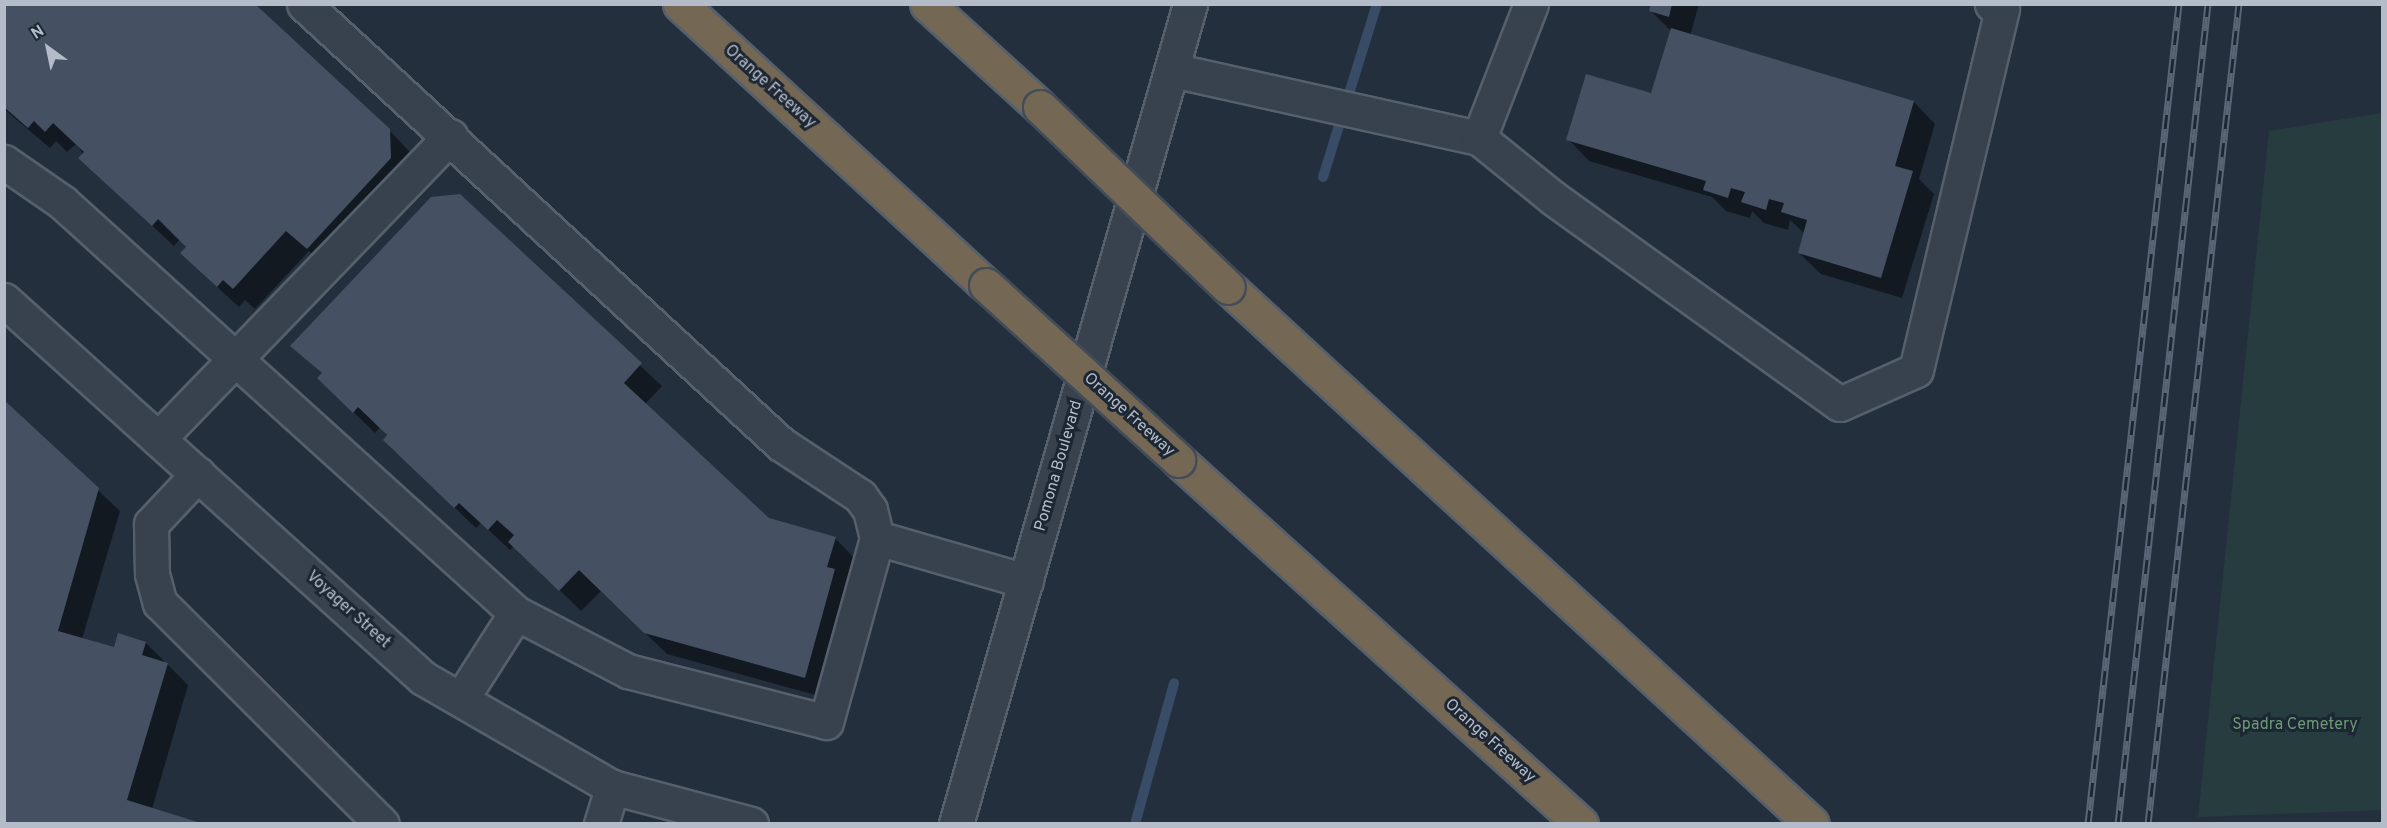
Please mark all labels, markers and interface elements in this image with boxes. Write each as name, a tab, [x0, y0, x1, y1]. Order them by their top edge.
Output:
north arrow	[18, 18, 78, 78]
text: N	[28, 21, 48, 44]
street label: Orange Freeway	[721, 41, 819, 133]
street label: Orange Freeway	[1080, 369, 1178, 461]
street label: Pomona Boulevard	[1031, 398, 1087, 534]
street label: Voyager Street	[302, 567, 394, 653]
street label: Orange Freeway	[1441, 695, 1539, 787]
park label: Spadra Cemetery	[2232, 715, 2358, 735]

